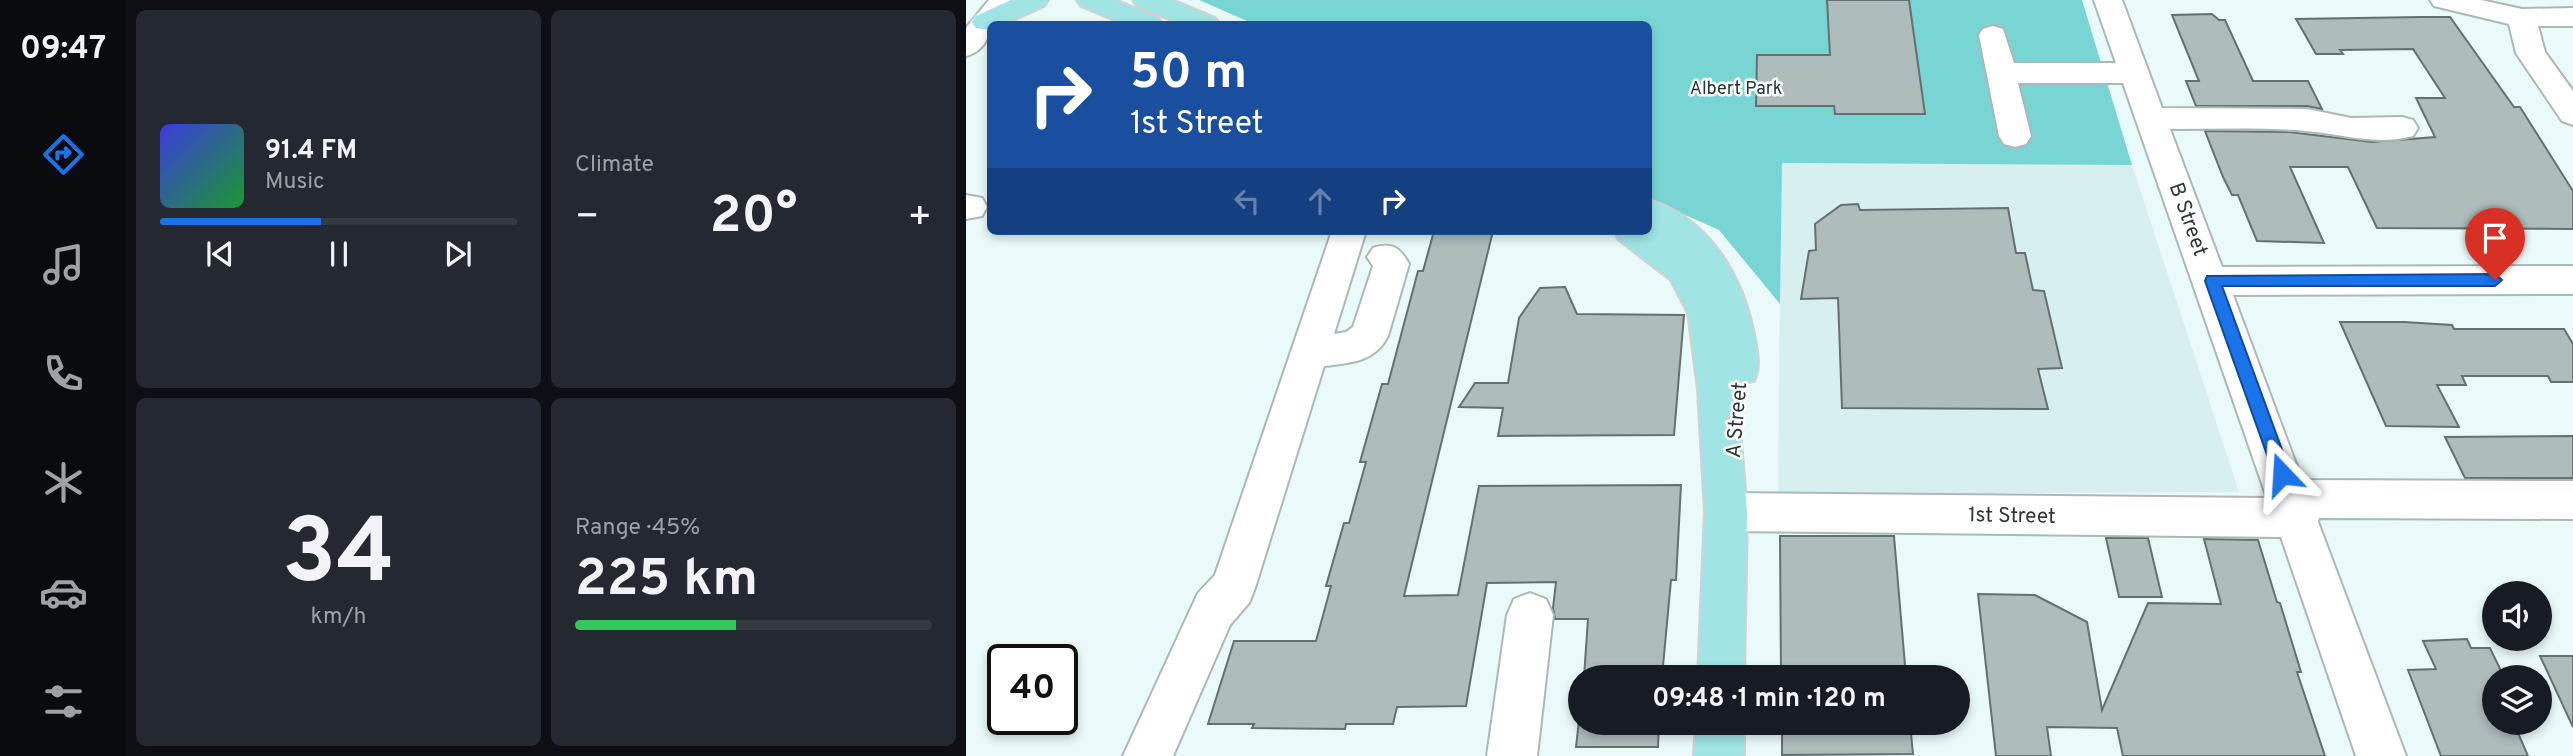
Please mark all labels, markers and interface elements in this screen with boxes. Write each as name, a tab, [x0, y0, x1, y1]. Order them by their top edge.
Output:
text: 09:47	[20, 30, 106, 70]
text: 50 m	[1130, 44, 1247, 106]
icon: right	[1015, 49, 1106, 140]
park label: Albert Park	[1690, 78, 1782, 101]
text: 1st Street	[1130, 105, 1264, 145]
icon: directions	[39, 130, 88, 179]
text: 91.4 FM	[265, 135, 357, 168]
text: Climate	[575, 151, 654, 180]
text: Music	[265, 168, 325, 197]
street label: B Street	[2162, 179, 2213, 260]
icon: left	[1228, 182, 1266, 220]
icon: ahead	[1301, 182, 1339, 220]
icon: right	[1374, 182, 1412, 220]
text: 20°	[710, 185, 797, 251]
text: −	[575, 194, 600, 243]
text: +	[907, 194, 932, 243]
pin	[2465, 208, 2525, 280]
icon: arrive	[2476, 219, 2514, 257]
icon: previous	[201, 235, 239, 273]
icon: pause	[320, 235, 358, 273]
icon: next	[439, 235, 477, 273]
icon: music	[39, 240, 88, 289]
icon: phone	[39, 349, 88, 398]
street label: A Street	[1721, 381, 1754, 459]
position arrow	[2245, 437, 2319, 511]
icon: climate	[39, 458, 88, 507]
text: 34	[282, 500, 395, 615]
street label: 1st Street	[1968, 502, 2056, 531]
text: Range · 45%	[575, 514, 700, 543]
text: 225 km	[575, 548, 758, 614]
icon: car	[39, 568, 88, 617]
map controls	[2482, 581, 2552, 735]
button: sound	[2482, 581, 2552, 651]
text: km/h	[311, 603, 366, 632]
speed limit sign: 40	[987, 644, 1078, 735]
button: layers	[2482, 665, 2552, 735]
icon: filters	[39, 677, 88, 726]
text: 09:48 · 1 min · 120 m	[1652, 683, 1886, 716]

